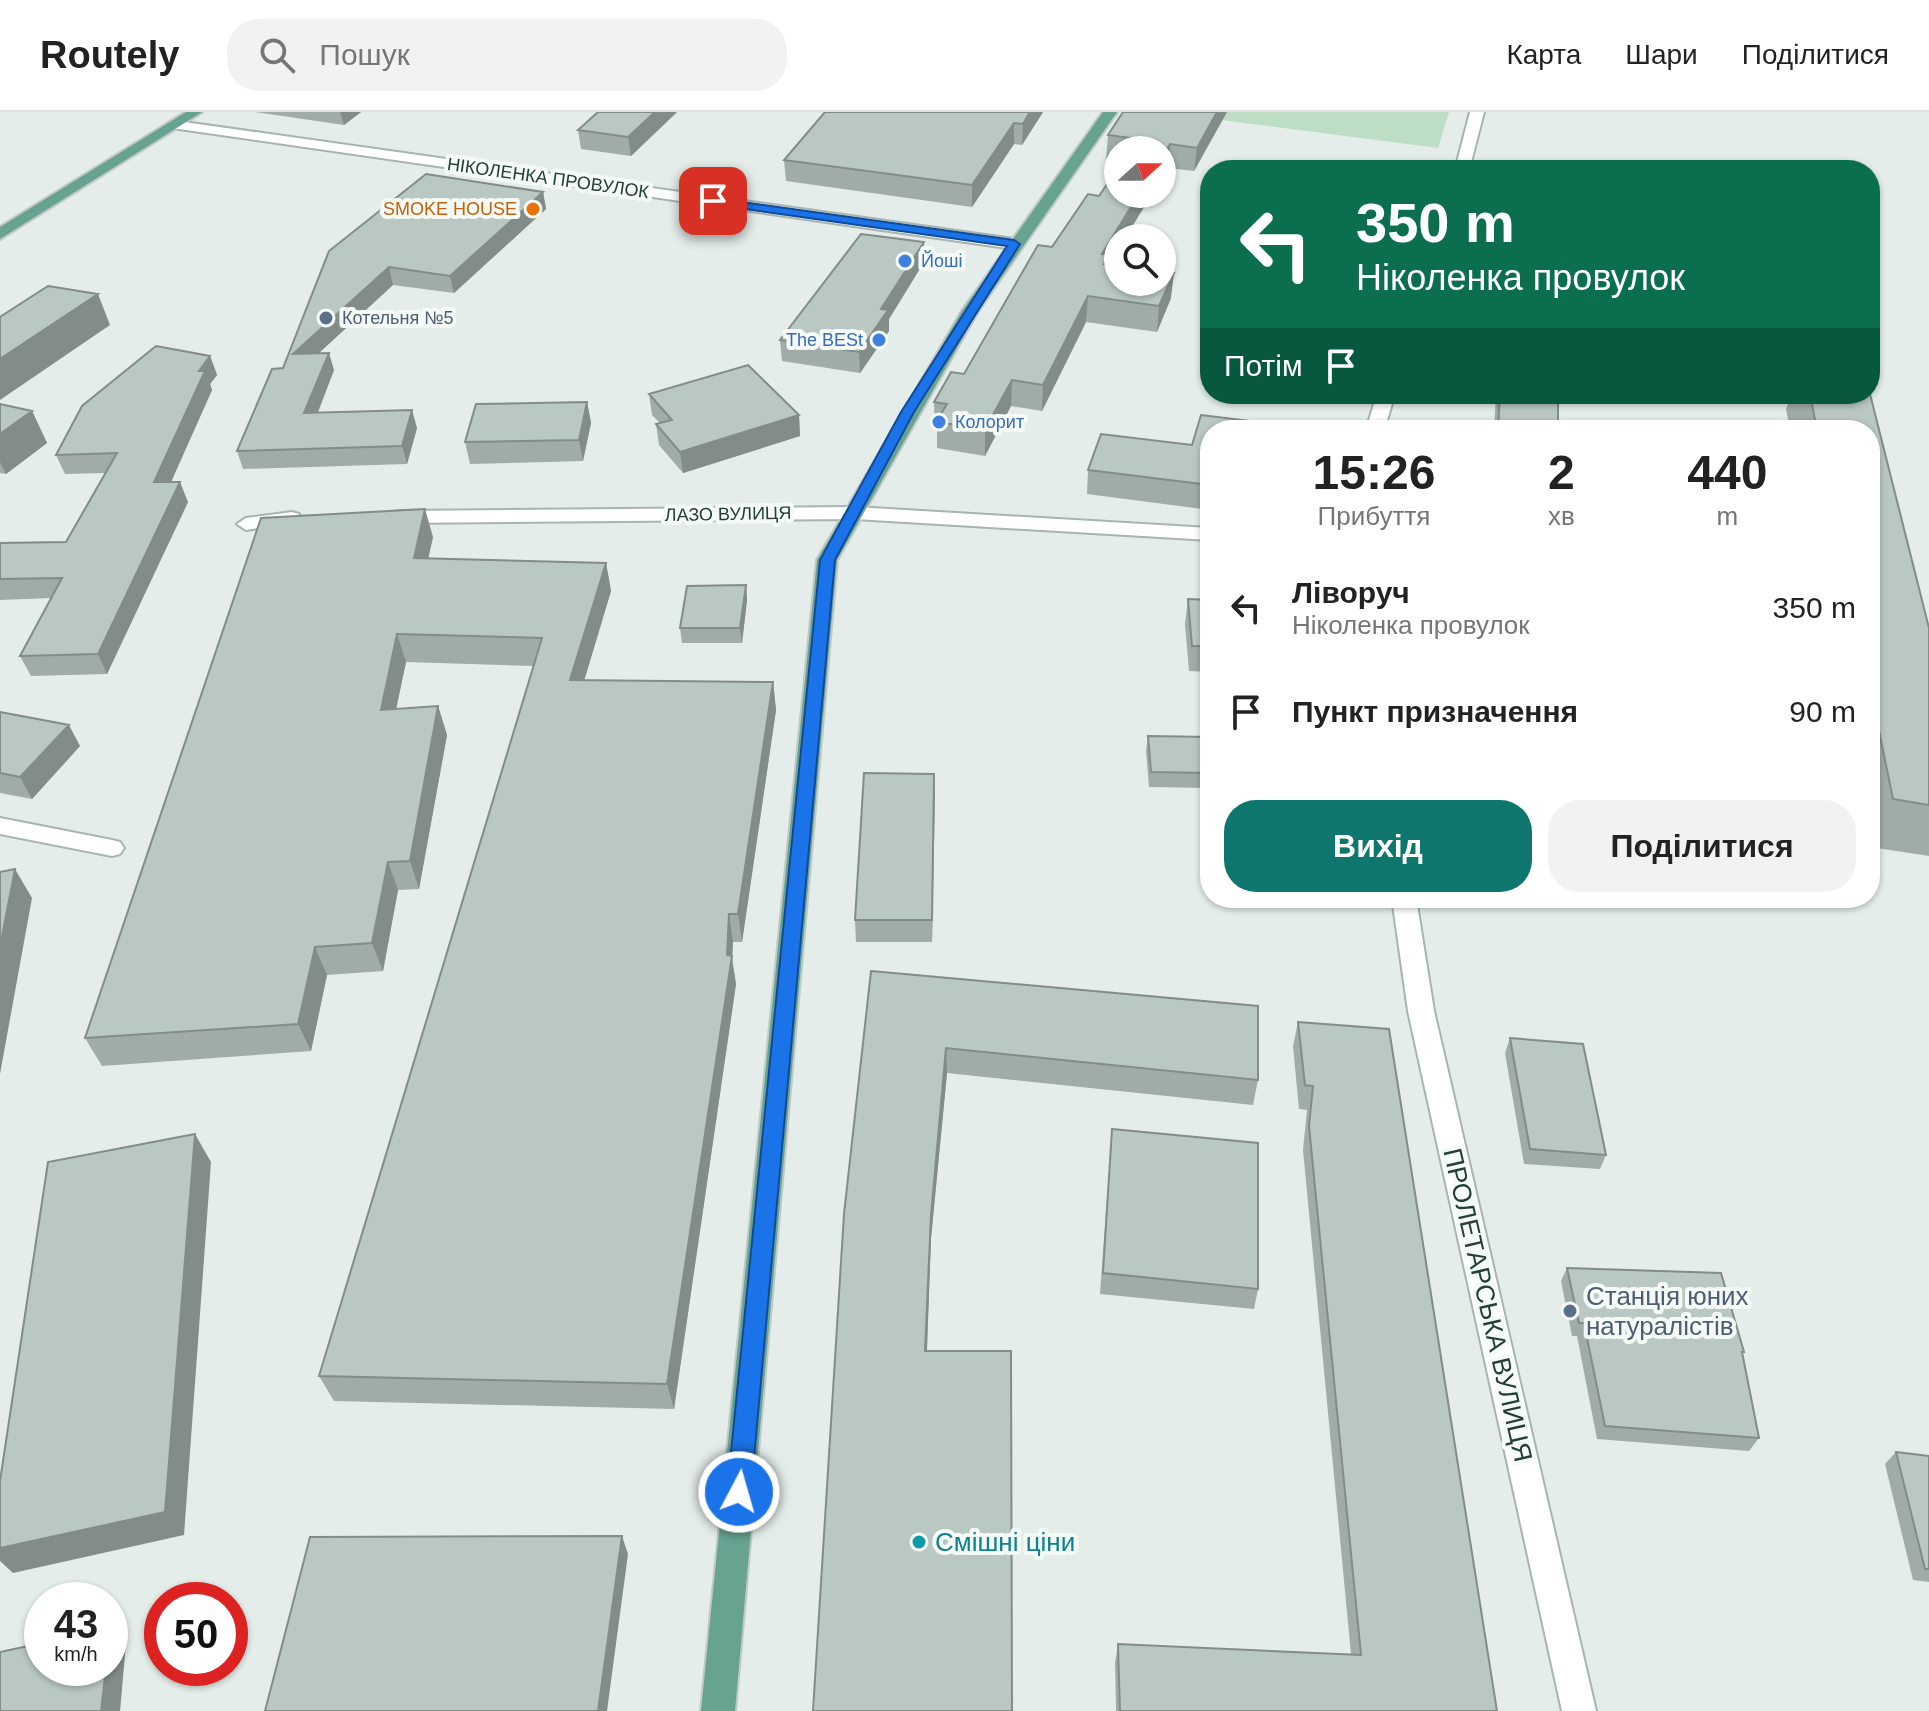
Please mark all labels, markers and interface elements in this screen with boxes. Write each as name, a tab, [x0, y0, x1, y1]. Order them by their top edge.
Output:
search box	[227, 19, 787, 91]
icon: search	[255, 33, 299, 77]
text: Routely	[40, 34, 179, 76]
text: Пошук	[319, 38, 410, 71]
text: Карта	[1506, 39, 1581, 70]
text: Шари	[1625, 39, 1698, 70]
text: Поділитися	[1742, 39, 1889, 70]
north arrow	[1104, 136, 1176, 208]
map controls	[1104, 136, 1176, 296]
street label: НІКОЛЕНКА ПРОВУЛОК	[446, 154, 651, 202]
pin	[679, 167, 747, 235]
icon: arrive	[691, 179, 735, 223]
text: 350 m	[1356, 191, 1515, 254]
icon: left	[1224, 192, 1328, 296]
place label: SMOKE HOUSE	[383, 199, 517, 219]
marker: SMOKE HOUSE	[524, 200, 542, 218]
button: search	[1104, 224, 1176, 296]
place label: Йоші	[921, 250, 962, 271]
marker: Йоші	[896, 252, 914, 270]
text: Ніколенка провулок	[1356, 257, 1685, 298]
place label: Котельня №5	[342, 308, 453, 328]
marker: Котельня №5	[317, 309, 335, 327]
place label: The BESt	[786, 330, 863, 350]
marker: The BESt	[870, 331, 888, 349]
icon: arrive	[1319, 344, 1363, 388]
text: Потім	[1224, 349, 1303, 382]
place label: Колорит	[955, 412, 1024, 432]
marker: Колорит	[930, 413, 948, 431]
text: 15:26	[1313, 446, 1435, 499]
text: 2	[1548, 446, 1575, 499]
text: 440	[1687, 446, 1767, 499]
text: Прибуття	[1318, 501, 1430, 531]
text: хв	[1548, 501, 1575, 531]
text: m	[1717, 501, 1738, 531]
street label: ЛАЗО ВУЛИЦЯ	[665, 503, 791, 525]
text: Ліворуч	[1292, 576, 1410, 609]
icon: left	[1224, 586, 1268, 630]
text: 350 m	[1773, 591, 1856, 624]
text: Ніколенка провулок	[1292, 610, 1530, 640]
icon: arrive	[1224, 690, 1268, 734]
text: Пункт призначення	[1292, 695, 1578, 728]
text: 90 m	[1789, 695, 1856, 728]
button: Вихід	[1224, 800, 1532, 892]
button: Поділитися	[1548, 800, 1856, 892]
street label: ПРОЛЕТАРСЬКА ВУЛИЦЯ	[1437, 1145, 1539, 1465]
place label: Станція юних натуралістів	[1586, 1281, 1749, 1341]
marker: Станція юних натуралістів	[1561, 1302, 1579, 1320]
position arrow	[697, 1450, 781, 1534]
place label: Смішні ціни	[935, 1527, 1075, 1557]
marker: Смішні ціни	[910, 1533, 928, 1551]
speed limit sign: 50	[144, 1582, 248, 1686]
text: 43	[54, 1602, 98, 1646]
text: km/h	[54, 1643, 98, 1665]

